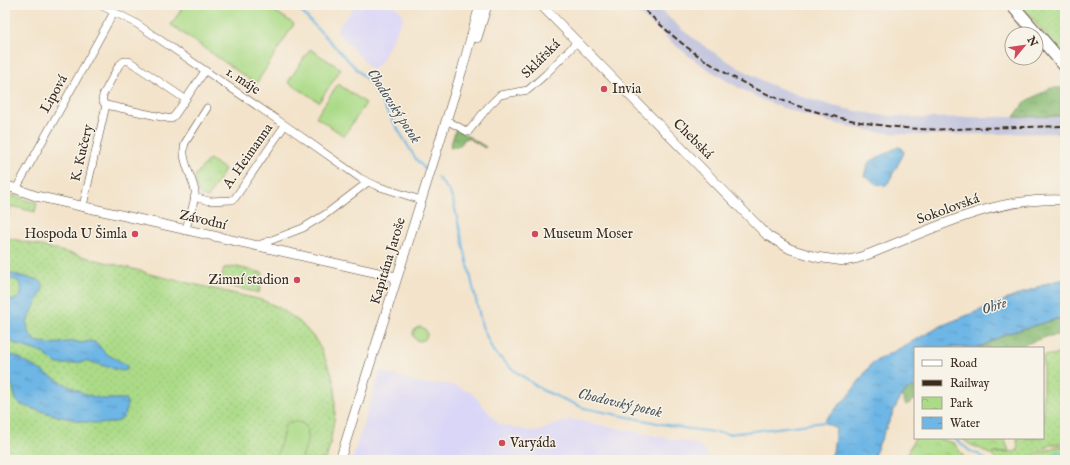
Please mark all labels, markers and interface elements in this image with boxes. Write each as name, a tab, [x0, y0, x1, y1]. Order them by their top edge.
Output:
north arrow	[1004, 26, 1044, 66]
text: N	[1023, 33, 1041, 50]
street label: Sklářská	[518, 35, 565, 82]
street label: 1. máje	[222, 63, 264, 99]
water label: Chodovský potok	[363, 65, 425, 147]
street label: Lipová	[36, 71, 72, 116]
place label: Invia	[612, 80, 642, 98]
marker: Invia	[599, 84, 609, 94]
street label: Chebská	[669, 115, 718, 164]
street label: A. Heimanna	[218, 119, 278, 193]
street label: K. Kučery	[67, 123, 97, 183]
street label: Sokolovská	[914, 189, 983, 229]
street label: Závodní	[178, 206, 230, 234]
street label: Kapitána Jaroše	[366, 215, 410, 307]
place label: Hospoda U Šimla	[24, 224, 128, 243]
place label: Museum Moser	[543, 225, 633, 243]
marker: Hospoda U Šimla	[130, 229, 140, 239]
marker: Museum Moser	[530, 229, 540, 239]
place label: Zimní stadion	[208, 271, 290, 289]
marker: Zimní stadion	[292, 275, 302, 285]
water label: Ohře	[979, 293, 1009, 319]
legend	[914, 347, 1044, 439]
text: Road	[950, 356, 978, 371]
text: Railway	[950, 376, 989, 391]
water label: Chodovský potok	[576, 384, 664, 422]
text: Park	[950, 396, 973, 411]
text: Water	[950, 416, 981, 431]
place label: Varyáda	[509, 434, 557, 452]
marker: Varyáda	[497, 438, 507, 448]

